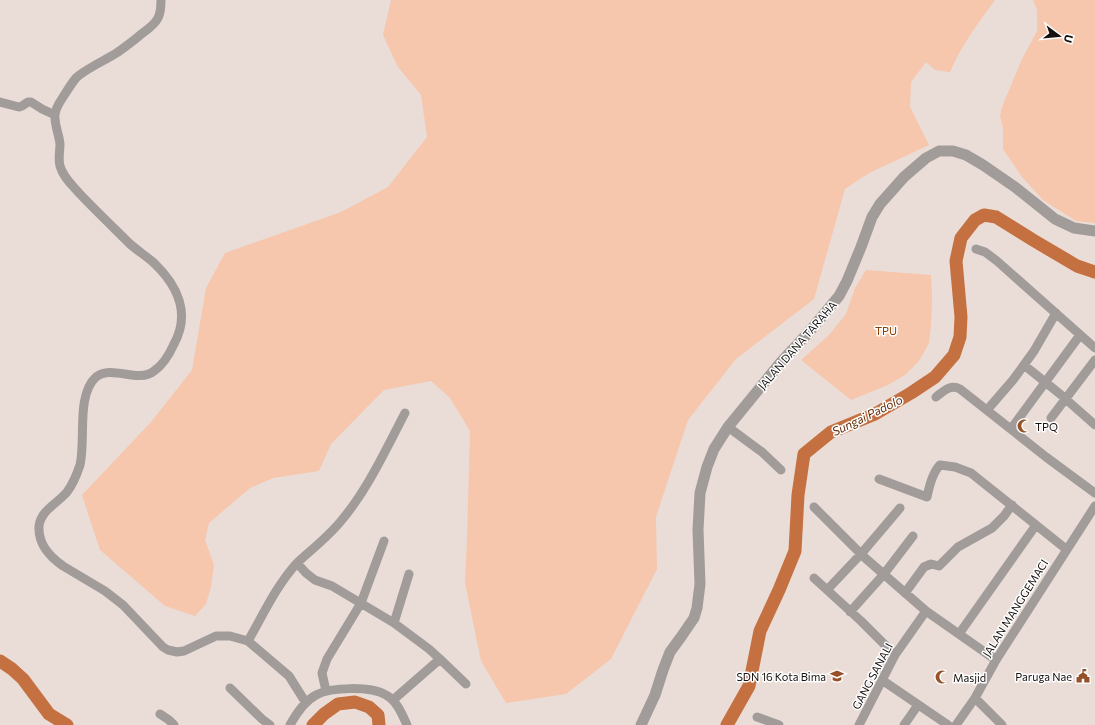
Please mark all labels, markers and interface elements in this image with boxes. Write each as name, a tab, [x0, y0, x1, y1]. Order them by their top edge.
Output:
north arrow	[1039, 16, 1079, 56]
text: U	[1062, 33, 1076, 45]
street label: JALAN DANA TARAHA	[755, 298, 840, 393]
park label: TPU	[875, 324, 897, 337]
water label: Sungai Padolo	[829, 392, 905, 438]
mosque icon: TPQ	[1016, 418, 1032, 434]
place label: TPQ	[1035, 420, 1058, 433]
street label: JALAN MANGGEMACI	[980, 557, 1051, 660]
street label: GANG SANALI	[849, 641, 895, 711]
school or university icon: SDN 16 Kota Bima	[829, 668, 845, 684]
public building icon: Paruga Nae	[1075, 668, 1091, 684]
mosque icon: Masjid	[934, 669, 950, 685]
place label: SDN 16 Kota Bima	[736, 670, 826, 683]
place label: Paruga Nae	[1015, 670, 1072, 683]
place label: Masjid	[953, 671, 986, 684]

